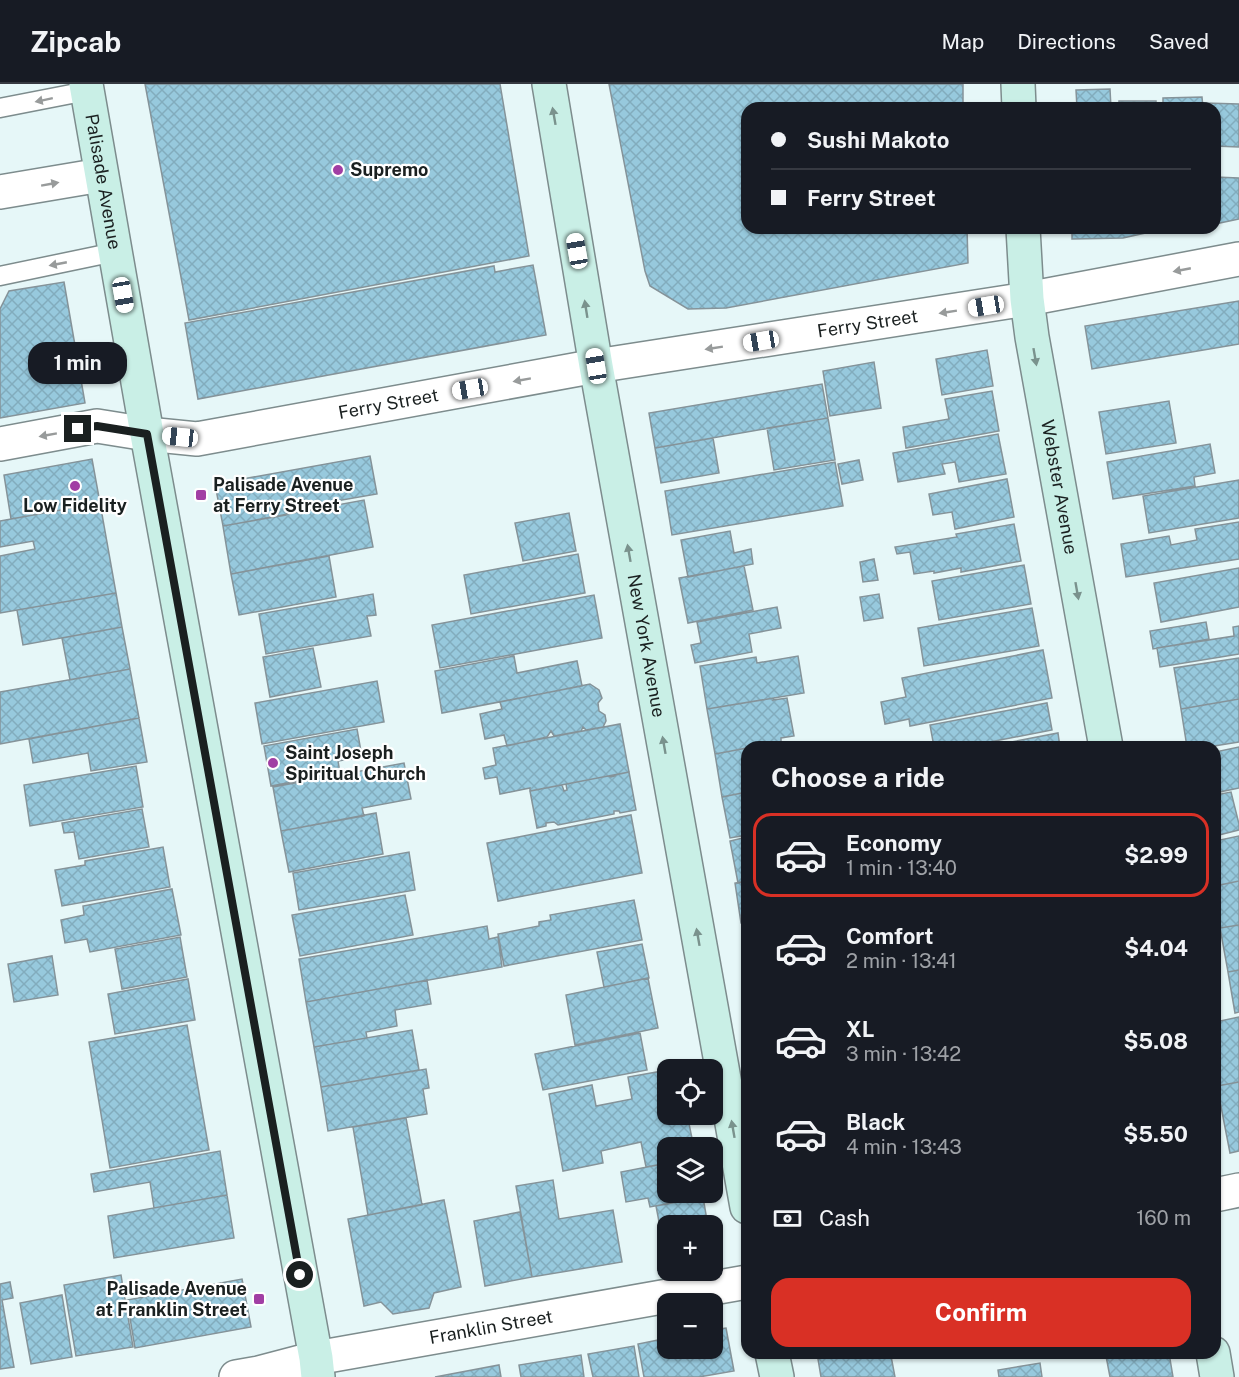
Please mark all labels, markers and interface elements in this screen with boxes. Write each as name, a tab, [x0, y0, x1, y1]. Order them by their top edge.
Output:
text: Zipcab	[30, 25, 121, 58]
text: Map	[942, 29, 984, 54]
text: Directions	[1017, 29, 1116, 54]
text: Saved	[1149, 29, 1209, 54]
one-way arrow	[34, 95, 53, 105]
one-way arrow	[550, 106, 559, 125]
street label: Palisade Avenue	[81, 112, 126, 251]
text: Sushi Makoto	[807, 127, 949, 153]
place label: Supremo	[350, 159, 428, 180]
marker: Supremo	[331, 163, 345, 177]
one-way arrow	[41, 179, 60, 188]
text: Ferry Street	[807, 185, 936, 211]
car	[565, 232, 589, 270]
one-way arrow	[48, 260, 67, 269]
one-way arrow	[1172, 266, 1191, 275]
car	[111, 276, 135, 314]
car	[967, 294, 1005, 318]
one-way arrow	[582, 299, 591, 318]
street label: Ferry Street	[816, 305, 919, 341]
one-way arrow	[939, 307, 958, 316]
car	[742, 329, 780, 353]
callout: 1 min	[28, 342, 128, 384]
one-way arrow	[705, 344, 724, 353]
car	[584, 347, 608, 385]
one-way arrow	[1031, 348, 1040, 367]
text: 1 min	[53, 351, 102, 375]
one-way arrow	[512, 376, 531, 385]
car	[451, 377, 489, 401]
street label: Ferry Street	[336, 384, 440, 423]
route end	[64, 415, 91, 442]
street label: Webster Avenue	[1037, 418, 1082, 556]
car	[161, 426, 199, 448]
one-way arrow	[38, 431, 57, 440]
place label: Palisade Avenue at Ferry Street	[213, 474, 353, 516]
marker: Low Fidelity	[68, 479, 82, 493]
marker: Palisade Avenue at Ferry Street	[194, 488, 208, 502]
place label: Low Fidelity	[23, 495, 127, 516]
one-way arrow	[625, 543, 634, 562]
street label: New York Avenue	[624, 572, 670, 719]
one-way arrow	[1073, 581, 1082, 600]
one-way arrow	[659, 735, 668, 754]
place label: Saint Joseph Spiritual Church	[285, 742, 426, 784]
marker: Saint Joseph Spiritual Church	[266, 756, 280, 770]
text: Choose a ride	[771, 761, 945, 793]
icon: car	[774, 828, 828, 882]
text: Economy	[846, 830, 942, 856]
text: $2.99	[1124, 842, 1188, 868]
text: 1 min · 13:40	[846, 856, 957, 880]
icon: car	[774, 921, 828, 975]
text: Comfort	[846, 923, 933, 949]
one-way arrow	[694, 927, 703, 946]
text: $4.04	[1124, 935, 1188, 961]
text: 2 min · 13:41	[846, 949, 957, 973]
icon: car	[774, 1014, 828, 1068]
text: XL	[846, 1016, 874, 1042]
text: $5.08	[1123, 1028, 1188, 1054]
text: 3 min · 13:42	[846, 1042, 961, 1066]
map controls	[657, 1059, 723, 1359]
button: locate	[657, 1059, 723, 1125]
icon: car	[774, 1107, 828, 1161]
text: Black	[846, 1109, 905, 1135]
one-way arrow	[728, 1119, 737, 1138]
text: $5.50	[1123, 1121, 1188, 1147]
text: 4 min · 13:43	[846, 1135, 962, 1159]
button: layers	[657, 1137, 723, 1203]
icon: cash	[771, 1202, 804, 1235]
text: Cash	[819, 1205, 870, 1231]
text: 160 m	[1136, 1206, 1191, 1230]
button: +	[657, 1215, 723, 1281]
route start	[286, 1261, 313, 1288]
place label: Palisade Avenue at Franklin Street	[96, 1278, 247, 1320]
button: Confirm	[771, 1278, 1191, 1347]
marker: Palisade Avenue at Franklin Street	[252, 1292, 266, 1306]
button: −	[657, 1293, 723, 1359]
street label: Franklin Street	[427, 1305, 554, 1348]

